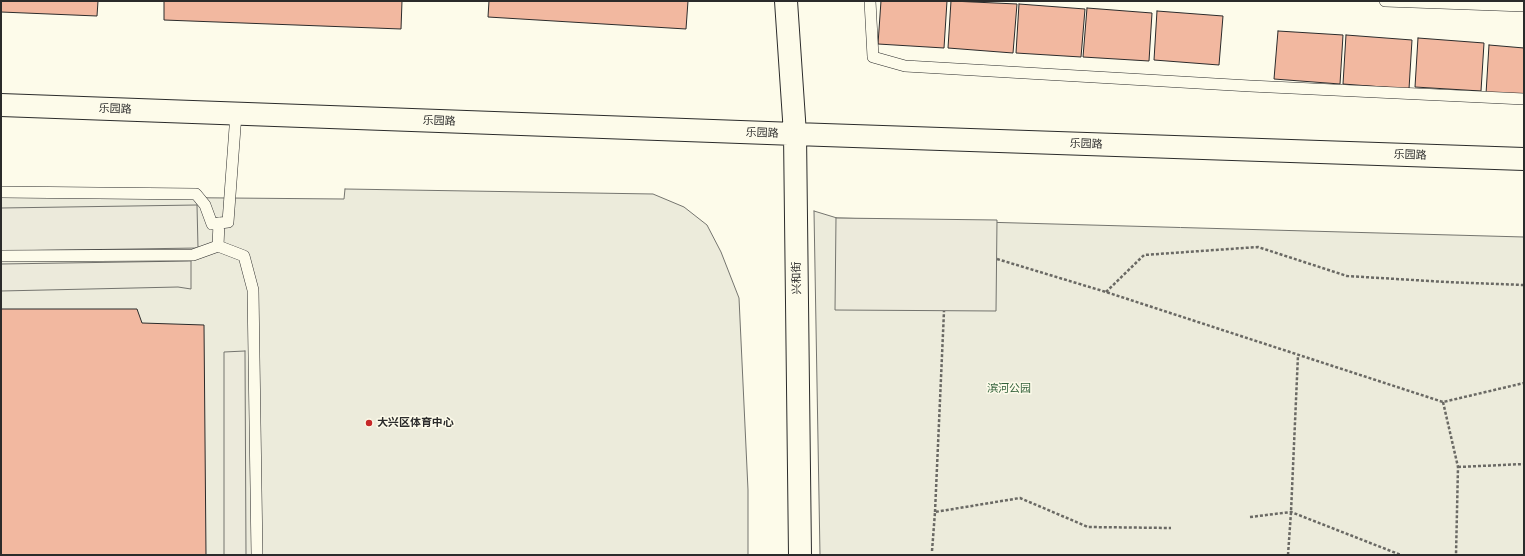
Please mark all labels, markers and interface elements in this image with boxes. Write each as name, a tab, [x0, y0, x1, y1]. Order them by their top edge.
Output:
street label: 乐园路	[98, 102, 132, 116]
street label: 乐园路	[422, 114, 456, 128]
street label: 乐园路	[745, 126, 779, 140]
street label: 乐园路	[1069, 137, 1103, 151]
street label: 乐园路	[1393, 148, 1427, 162]
street label: 兴和街	[790, 261, 804, 295]
park label: 滨河公园	[987, 382, 1031, 396]
place label: 大兴区体育中心	[377, 416, 454, 430]
marker: 大兴区体育中心	[364, 418, 374, 428]

